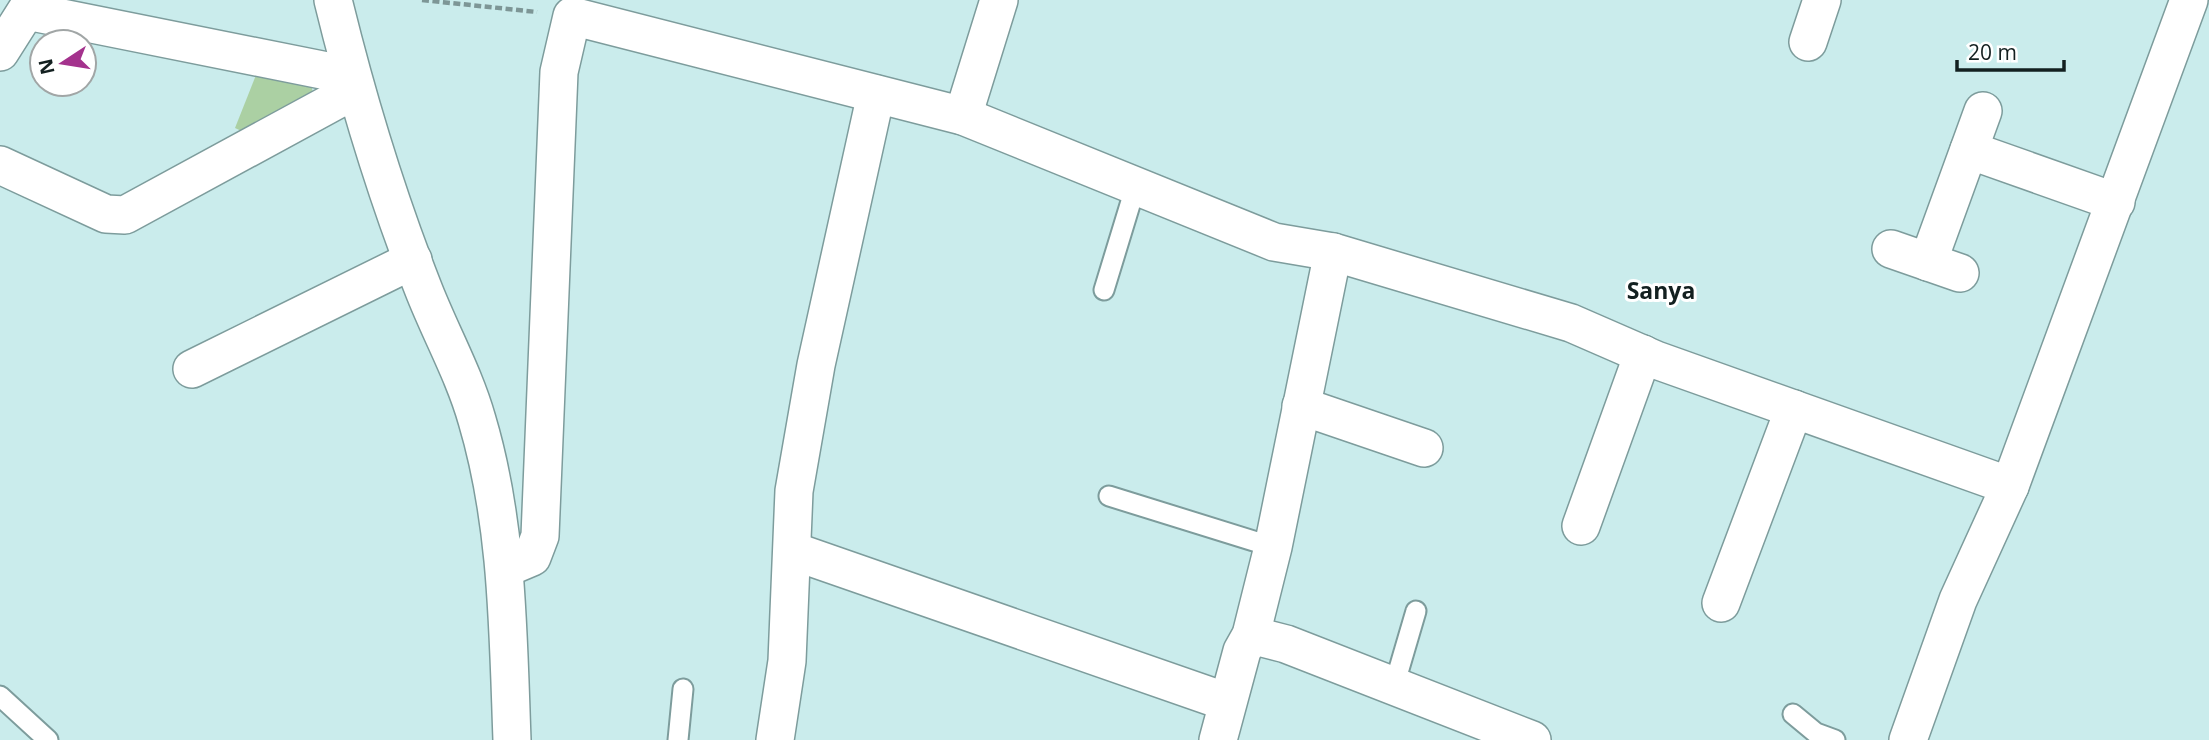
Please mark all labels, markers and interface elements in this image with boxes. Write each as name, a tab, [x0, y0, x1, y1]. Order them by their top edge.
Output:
north arrow	[28, 28, 98, 98]
scale bar	[1957, 28, 2064, 72]
text: 20 m	[1968, 38, 2017, 66]
text: N	[32, 56, 61, 77]
district label: Sanya	[1627, 274, 1695, 306]

